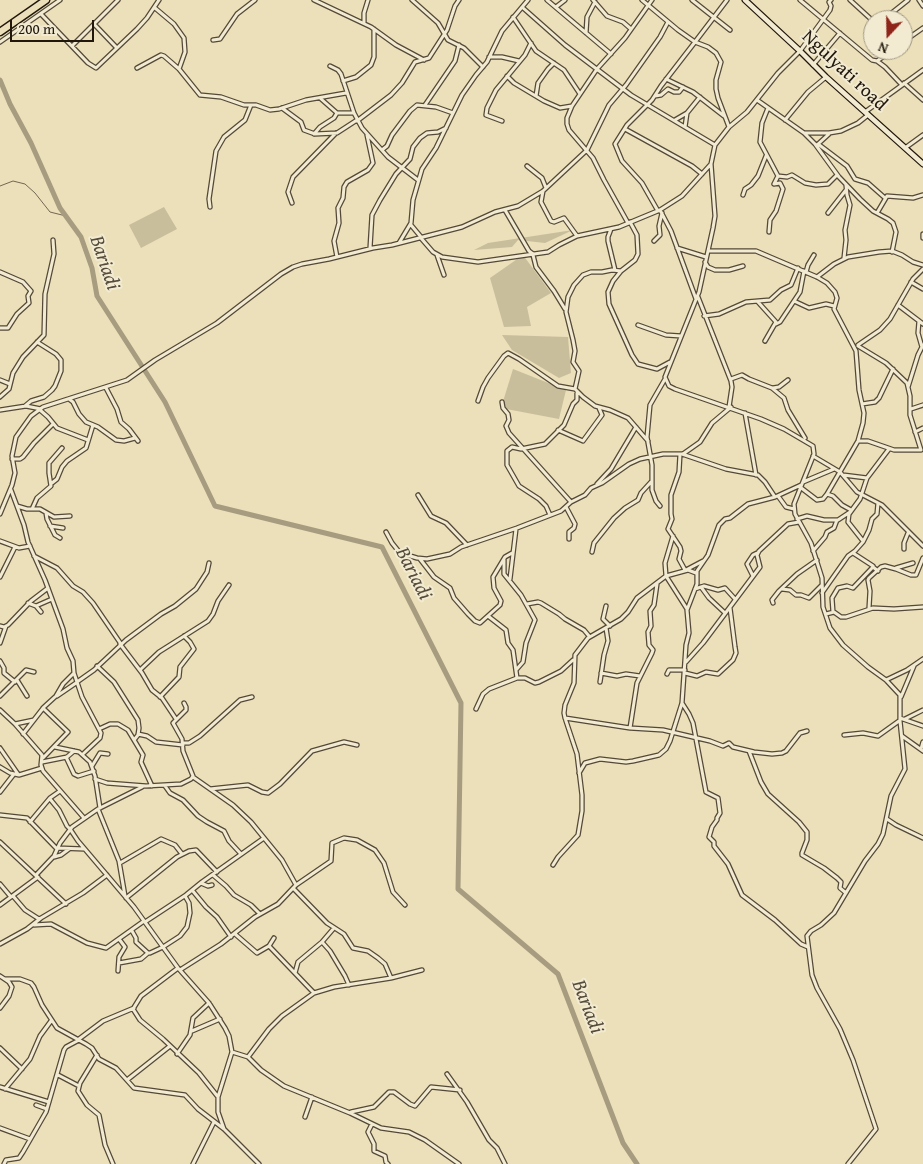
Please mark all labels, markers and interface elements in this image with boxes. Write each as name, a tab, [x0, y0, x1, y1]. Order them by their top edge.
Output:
scale bar	[12, 10, 96, 42]
north arrow	[863, 10, 913, 60]
text: 200 m	[18, 18, 55, 39]
street label: Ngulyati road	[797, 26, 891, 116]
water label: Bariadi	[84, 233, 124, 293]
water label: Bariadi	[390, 544, 436, 604]
water label: Bariadi	[566, 977, 608, 1037]

